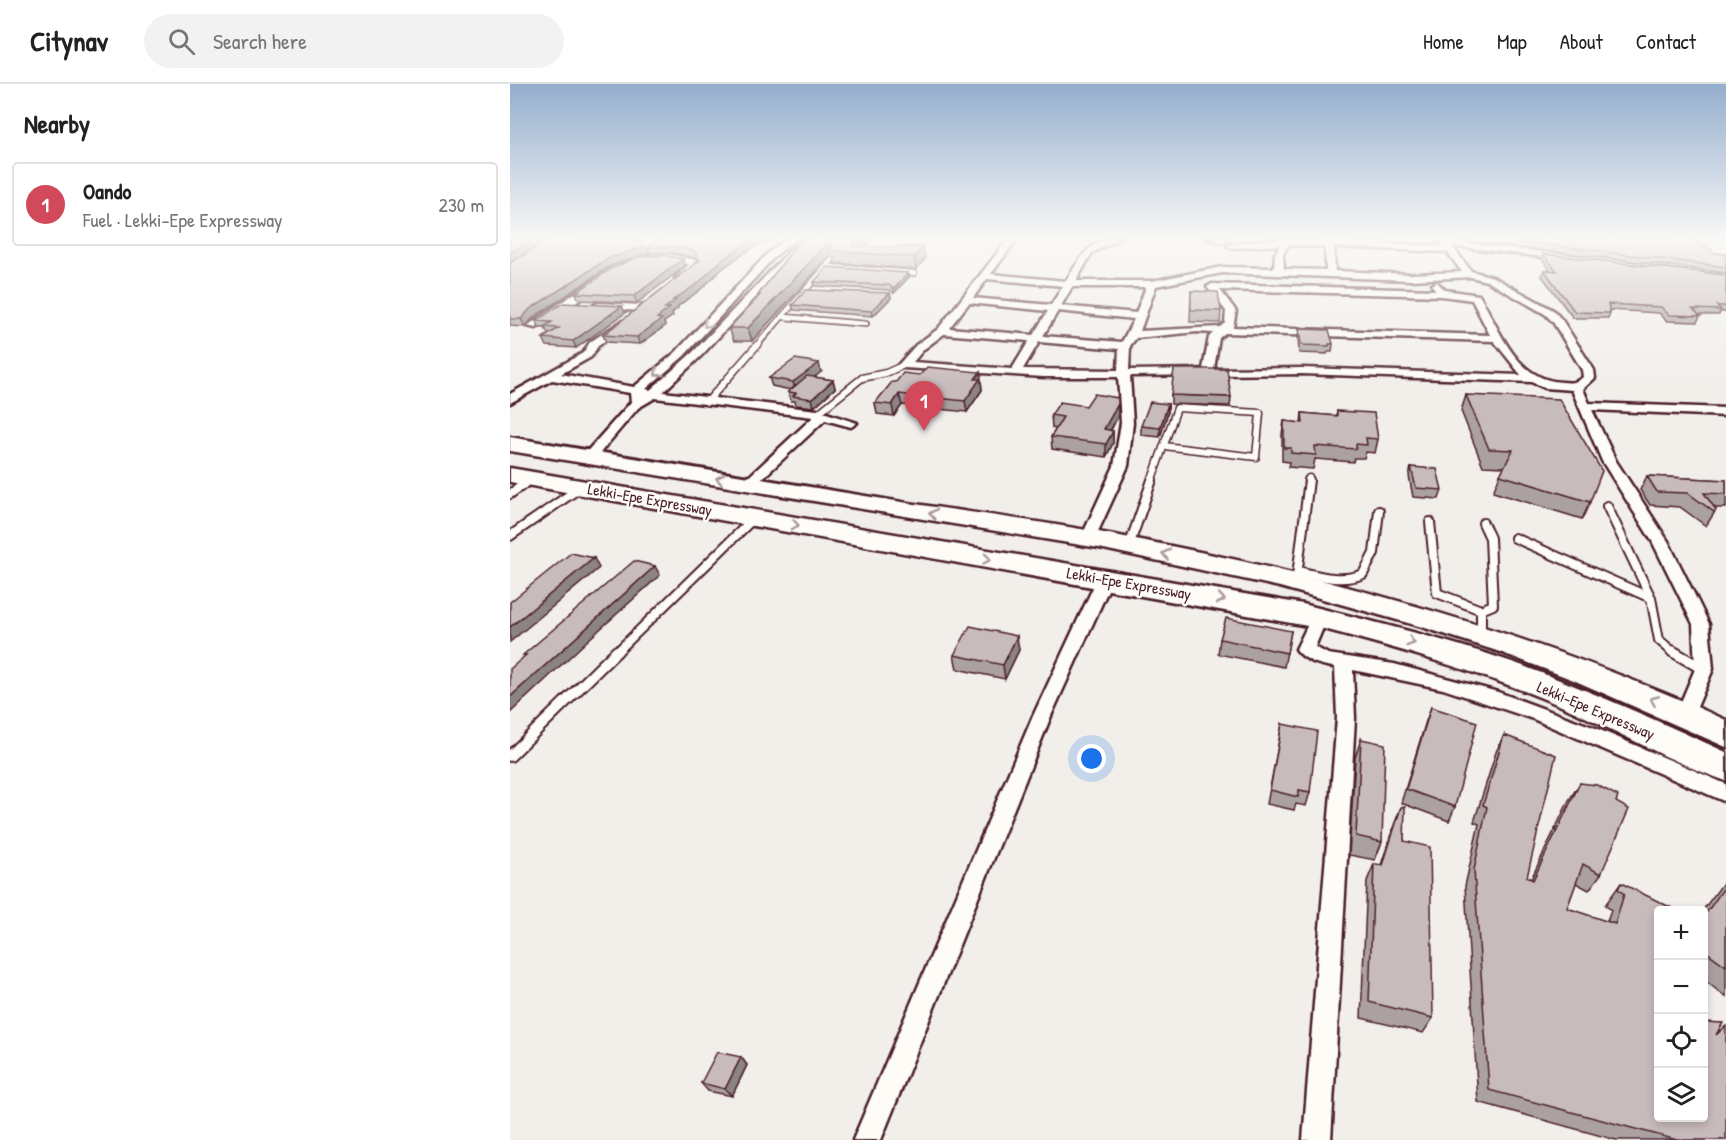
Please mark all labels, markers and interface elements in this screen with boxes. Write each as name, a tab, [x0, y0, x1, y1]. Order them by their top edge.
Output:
search box	[144, 14, 564, 68]
text: Citynav	[30, 22, 108, 60]
icon: search	[165, 25, 198, 58]
text: Search here	[213, 26, 307, 56]
text: Home	[1423, 27, 1464, 56]
text: Map	[1497, 27, 1527, 56]
text: About	[1560, 27, 1603, 56]
text: Contact	[1636, 27, 1696, 56]
text: Nearby	[24, 106, 90, 141]
text: Oando	[83, 176, 131, 206]
text: 1	[42, 191, 49, 218]
text: 230 m	[439, 191, 484, 218]
text: Fuel · Lekki-Epe Expressway	[83, 206, 282, 233]
one-way arrow	[703, 318, 714, 328]
one-way arrow	[654, 366, 665, 377]
pin: 1	[904, 382, 944, 431]
one-way arrow	[715, 474, 724, 486]
street label: Lekki-Epe Expressway	[586, 477, 714, 521]
one-way arrow	[928, 508, 938, 520]
one-way arrow	[790, 518, 800, 531]
one-way arrow	[1162, 548, 1172, 561]
one-way arrow	[982, 553, 992, 565]
street label: Lekki-Epe Expressway	[1065, 561, 1193, 605]
one-way arrow	[1215, 592, 1225, 605]
one-way arrow	[1405, 635, 1416, 647]
street label: Lekki-Epe Expressway	[1534, 675, 1658, 745]
one-way arrow	[1649, 696, 1660, 708]
your location	[1077, 744, 1106, 773]
map controls	[1654, 906, 1708, 1122]
button: +	[1654, 906, 1708, 960]
button: −	[1654, 960, 1708, 1014]
button: locate	[1654, 1014, 1708, 1068]
button: layers	[1654, 1068, 1708, 1122]

